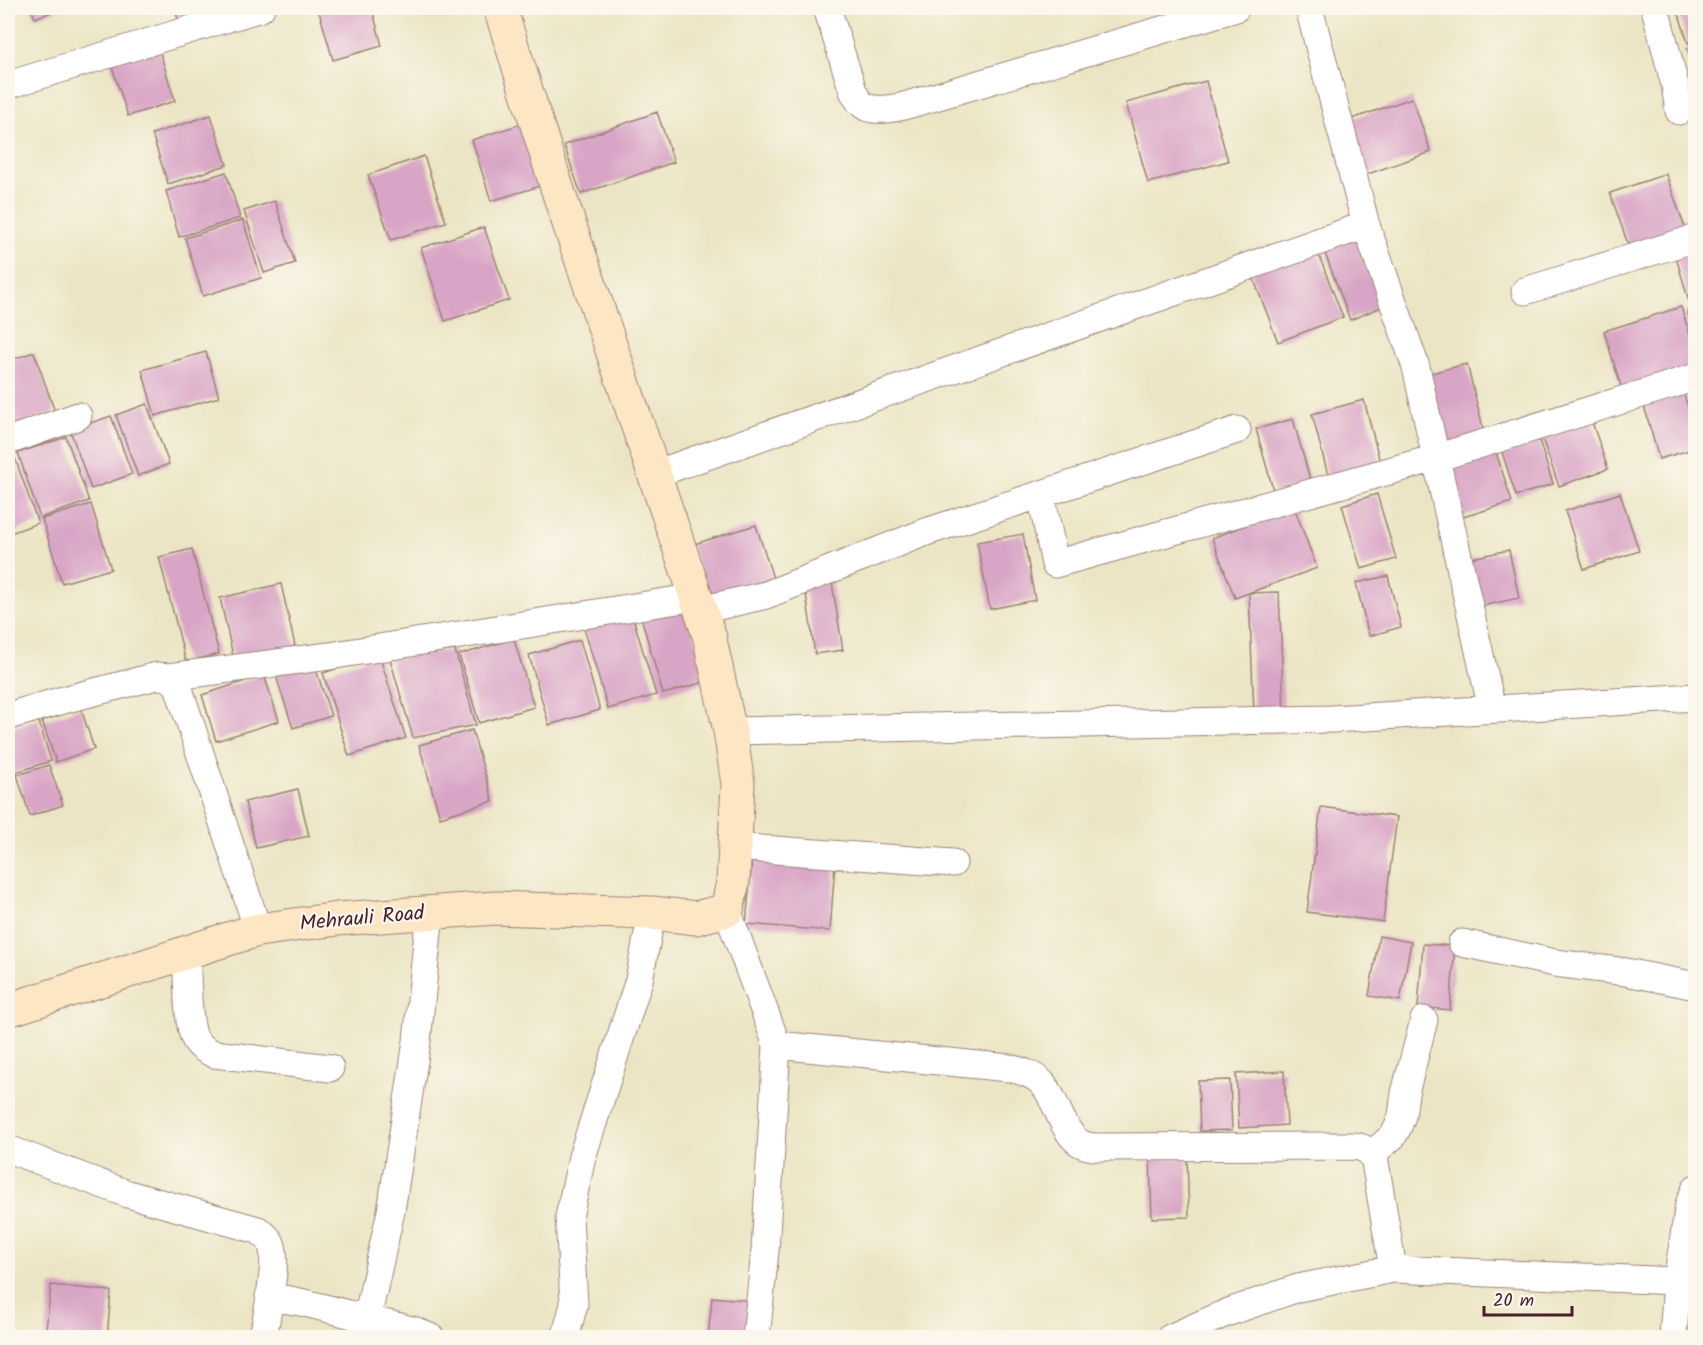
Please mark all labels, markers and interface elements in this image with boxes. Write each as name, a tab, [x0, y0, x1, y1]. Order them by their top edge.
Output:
street label: Mehrauli Road	[298, 897, 426, 941]
scale bar	[1484, 1279, 1572, 1317]
text: 20 m	[1493, 1287, 1534, 1316]

